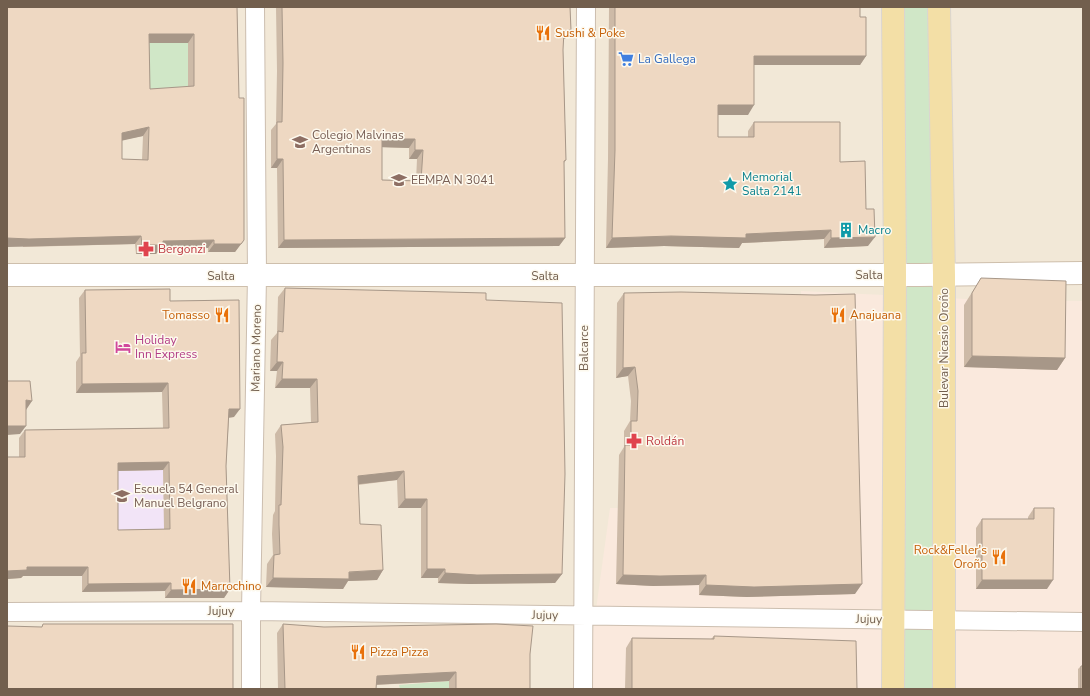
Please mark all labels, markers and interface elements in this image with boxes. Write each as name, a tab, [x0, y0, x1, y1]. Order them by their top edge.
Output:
restaurant icon: Sushi & Poke	[534, 24, 552, 42]
place label: Sushi & Poke	[555, 25, 625, 41]
supermarket icon: La Gallega	[617, 50, 635, 68]
place label: La Gallega	[638, 51, 696, 67]
place label: Colegio Malvinas Argentinas	[312, 127, 404, 157]
school or university icon: Colegio Malvinas Argentinas	[291, 133, 309, 151]
place label: Memorial Salta 2141	[742, 169, 802, 199]
school or university icon: EEMPA N 3041	[390, 171, 408, 189]
place label: EEMPA N 3041	[411, 172, 495, 188]
place icon: Memorial Salta 2141	[721, 175, 739, 193]
building icon: Macro	[837, 221, 855, 239]
place label: Macro	[858, 222, 891, 238]
pharmacy icon: Bergonzi	[137, 240, 155, 258]
place label: Bergonzi	[158, 241, 206, 257]
street label: Salta	[855, 267, 883, 283]
street label: Salta	[207, 268, 235, 284]
street label: Salta	[531, 268, 559, 284]
street label: Bulevar Nicasio Oroño	[936, 288, 952, 408]
street label: Mariano Moreno	[247, 304, 265, 392]
restaurant icon: Tomasso	[213, 306, 231, 324]
restaurant icon: Anajuana	[829, 306, 847, 324]
place label: Tomasso	[162, 307, 210, 323]
place label: Anajuana	[850, 307, 901, 323]
street label: Balcarce	[576, 325, 592, 371]
place label: Holiday Inn Express	[135, 332, 197, 362]
hotel icon: Holiday Inn Express	[114, 338, 132, 356]
pharmacy icon: Roldán	[625, 432, 643, 450]
place label: Roldán	[646, 433, 684, 449]
place label: Escuela 54 General Manuel Belgrano	[134, 481, 239, 511]
school or university icon: Escuela 54 General Manuel Belgrano	[113, 487, 131, 505]
place label: Rock&Feller's Oroño	[914, 542, 987, 572]
restaurant icon: Rock&Feller's Oroño	[990, 548, 1008, 566]
restaurant icon: Marrochino	[180, 577, 198, 595]
place label: Marrochino	[201, 578, 262, 594]
street label: Jujuy	[207, 603, 235, 619]
street label: Jujuy	[531, 607, 559, 623]
street label: Jujuy	[855, 611, 883, 627]
restaurant icon: Pizza Pizza	[349, 643, 367, 661]
place label: Pizza Pizza	[370, 644, 429, 660]

